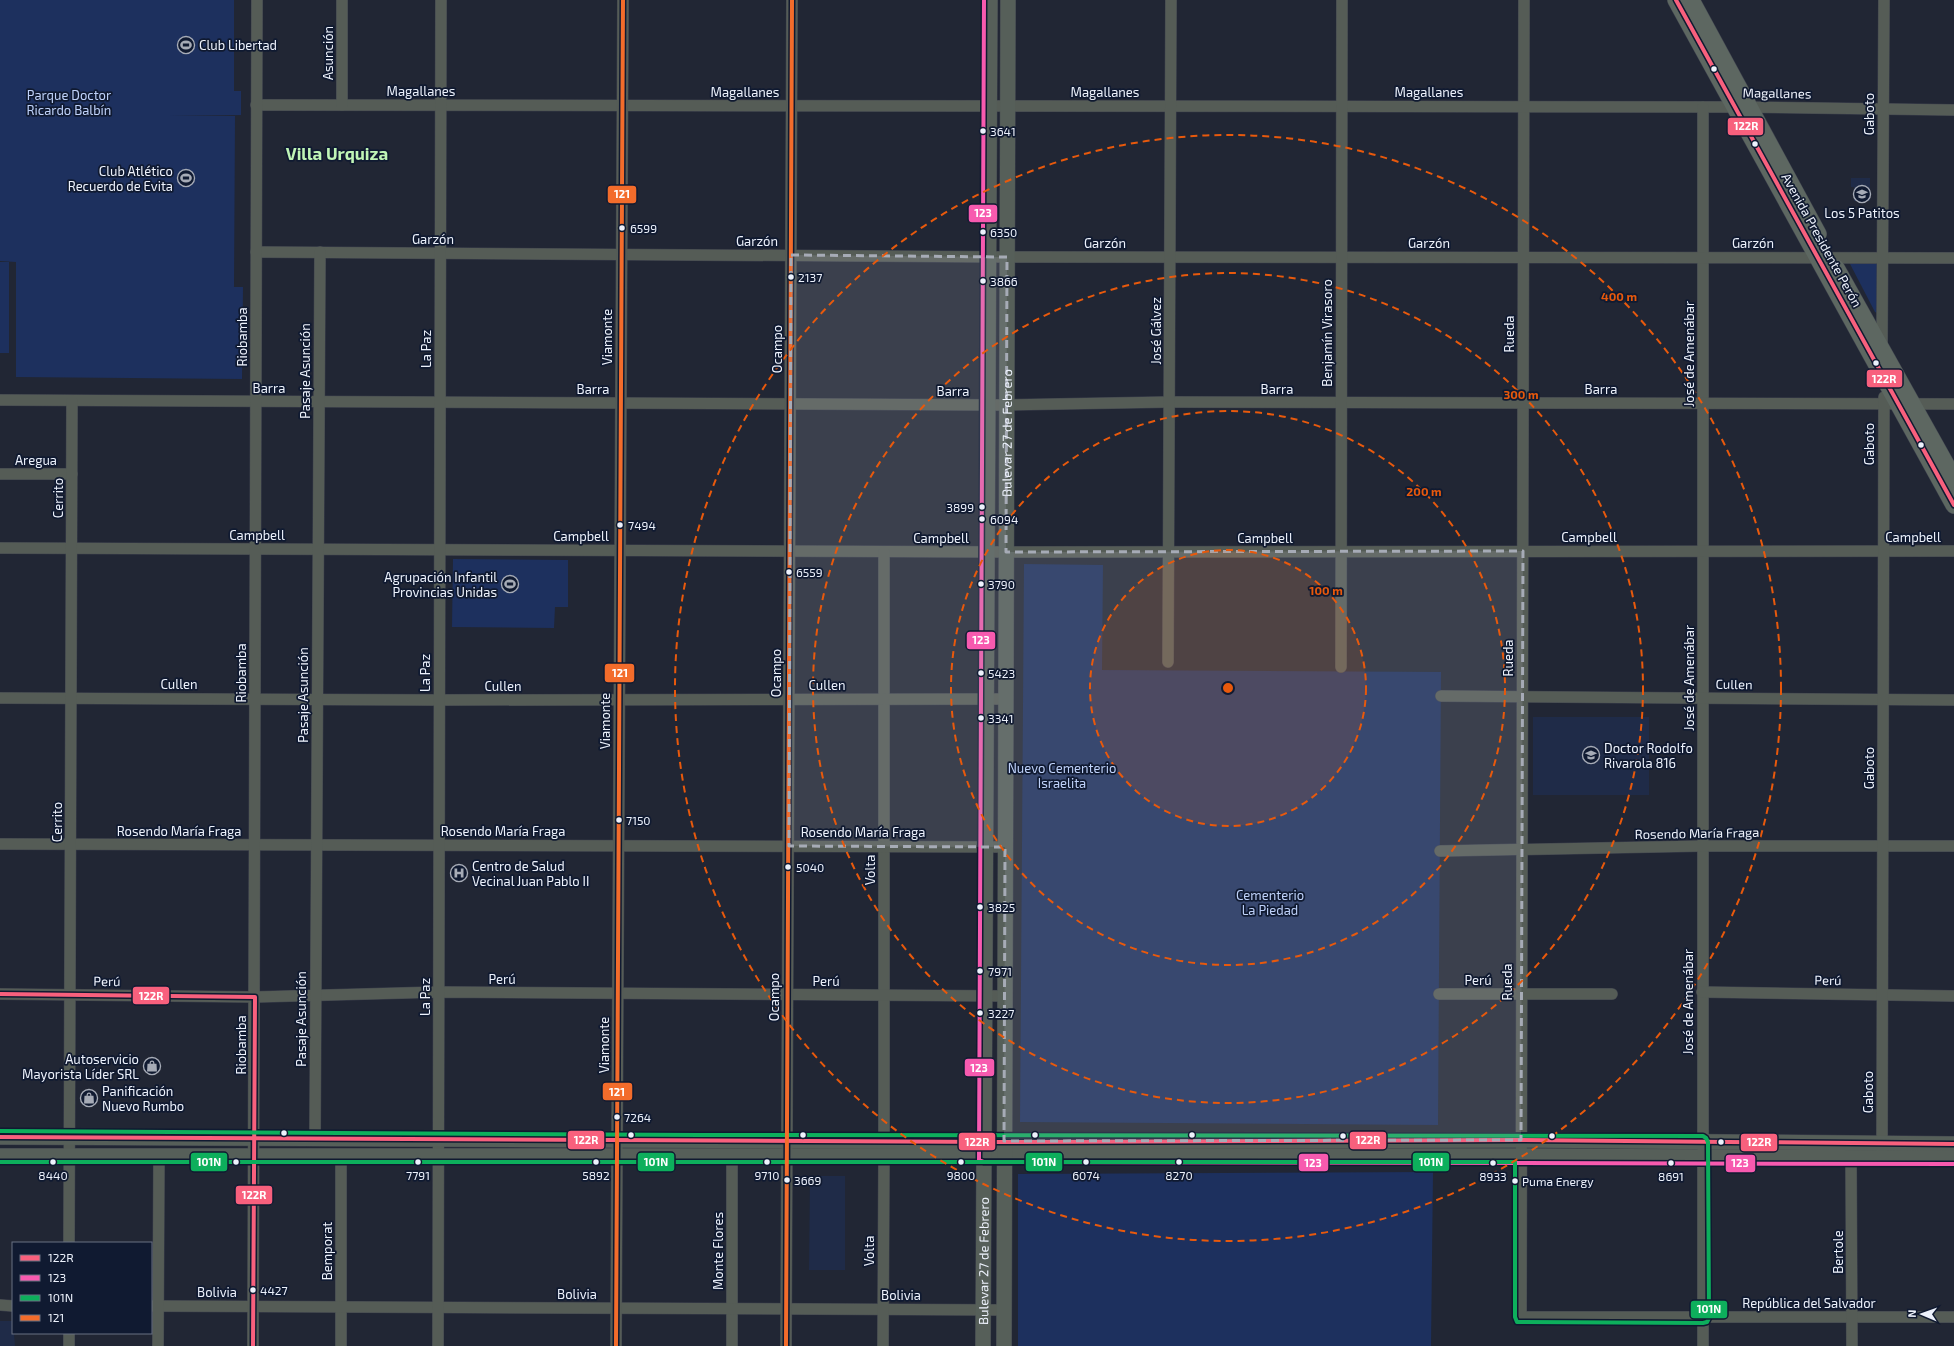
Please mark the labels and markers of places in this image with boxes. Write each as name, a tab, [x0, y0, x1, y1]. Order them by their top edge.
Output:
sports icon: Club Libertad	[176, 35, 196, 55]
place label: Club Libertad	[199, 37, 277, 53]
unlabelled marker	[1709, 64, 1719, 74]
place label: 3641	[990, 124, 1016, 138]
marker: 3641	[978, 126, 988, 136]
unlabelled marker	[1750, 139, 1760, 149]
place label: Club Atlético Recuerdo de Evita	[68, 163, 173, 194]
sports icon: Club Atlético Recuerdo de Evita	[176, 168, 196, 188]
school or university icon: Los 5 Patitos	[1852, 184, 1872, 204]
place label: Los 5 Patitos	[1824, 205, 1900, 221]
place label: 6599	[630, 221, 657, 235]
marker: 6599	[617, 223, 627, 233]
place label: 6350	[990, 225, 1017, 239]
marker: 6350	[978, 227, 988, 237]
place label: 2137	[798, 270, 822, 284]
marker: 2137	[786, 272, 796, 282]
place label: 3866	[990, 274, 1018, 288]
marker: 3866	[978, 276, 988, 286]
unlabelled marker	[1871, 358, 1881, 368]
unlabelled marker	[1916, 440, 1926, 450]
place label: 3899	[946, 500, 974, 514]
marker: 3899	[977, 502, 987, 512]
place label: 6094	[990, 512, 1018, 526]
marker: 6094	[977, 514, 987, 524]
place label: 7494	[628, 518, 656, 532]
marker: 7494	[615, 520, 625, 530]
place label: 6559	[796, 565, 823, 579]
marker: 6559	[784, 567, 794, 577]
place label: Agrupación Infantil Provincias Unidas	[384, 569, 497, 600]
sports icon: Agrupación Infantil Provincias Unidas	[500, 574, 520, 594]
place label: 3790	[988, 577, 1015, 591]
marker: 3790	[976, 579, 986, 589]
place label: 5423	[988, 666, 1015, 680]
marker: 5423	[976, 668, 986, 678]
centre of rings	[1221, 681, 1235, 695]
place label: 3341	[988, 711, 1014, 725]
marker: 3341	[976, 713, 986, 723]
place label: Doctor Rodolfo Rivarola 816	[1604, 740, 1693, 771]
school or university icon: Doctor Rodolfo Rivarola 816	[1581, 745, 1601, 765]
place label: 7150	[626, 813, 651, 827]
marker: 7150	[614, 815, 624, 825]
place label: Centro de Salud Vecinal Juan Pablo II	[472, 858, 589, 889]
place label: 5040	[796, 860, 824, 874]
marker: 5040	[783, 862, 793, 872]
hospital icon: Centro de Salud Vecinal Juan Pablo II	[449, 863, 469, 883]
place label: 3825	[988, 900, 1015, 914]
marker: 3825	[975, 902, 985, 912]
place label: 7971	[988, 964, 1012, 978]
marker: 7971	[975, 966, 985, 976]
place label: 3227	[988, 1006, 1014, 1020]
marker: 3227	[975, 1008, 985, 1018]
place label: Autoservicio Mayorista Líder SRL	[22, 1051, 139, 1082]
shop icon: Autoservicio Mayorista Líder SRL	[142, 1056, 162, 1076]
place label: Panificación Nuevo Rumbo	[102, 1083, 184, 1114]
shop icon: Panificación Nuevo Rumbo	[79, 1088, 99, 1108]
place label: 7264	[624, 1110, 651, 1124]
marker: 7264	[612, 1112, 622, 1122]
unlabelled marker	[279, 1128, 289, 1138]
unlabelled marker	[626, 1130, 636, 1140]
unlabelled marker	[798, 1130, 808, 1140]
unlabelled marker	[1030, 1130, 1040, 1140]
unlabelled marker	[1187, 1130, 1197, 1140]
unlabelled marker	[1338, 1131, 1348, 1141]
unlabelled marker	[1547, 1131, 1557, 1141]
unlabelled marker	[1716, 1137, 1726, 1147]
marker: 8440	[48, 1157, 58, 1167]
unlabelled marker	[231, 1157, 241, 1167]
marker: 7791	[413, 1157, 423, 1167]
marker: 5892	[591, 1157, 601, 1167]
marker: 9710	[762, 1157, 772, 1167]
marker: 9800	[956, 1157, 966, 1167]
marker: 6074	[1081, 1157, 1091, 1167]
marker: 8270	[1174, 1157, 1184, 1167]
marker: 8933	[1488, 1158, 1498, 1168]
marker: 8691	[1666, 1158, 1676, 1168]
place label: 8440	[38, 1168, 68, 1182]
place label: 7791	[406, 1168, 430, 1182]
place label: 5892	[582, 1168, 610, 1182]
place label: 9710	[754, 1168, 780, 1182]
place label: 9800	[947, 1168, 975, 1182]
place label: 6074	[1072, 1168, 1100, 1182]
place label: 8270	[1165, 1168, 1193, 1182]
place label: 8933	[1479, 1169, 1507, 1183]
place label: 8691	[1658, 1169, 1684, 1183]
place label: 3669	[794, 1173, 821, 1187]
place label: Puma Energy	[1522, 1174, 1594, 1188]
marker: 3669	[782, 1175, 792, 1185]
marker: Puma Energy	[1510, 1176, 1520, 1186]
place label: 4427	[260, 1283, 288, 1297]
marker: 4427	[248, 1285, 258, 1295]

